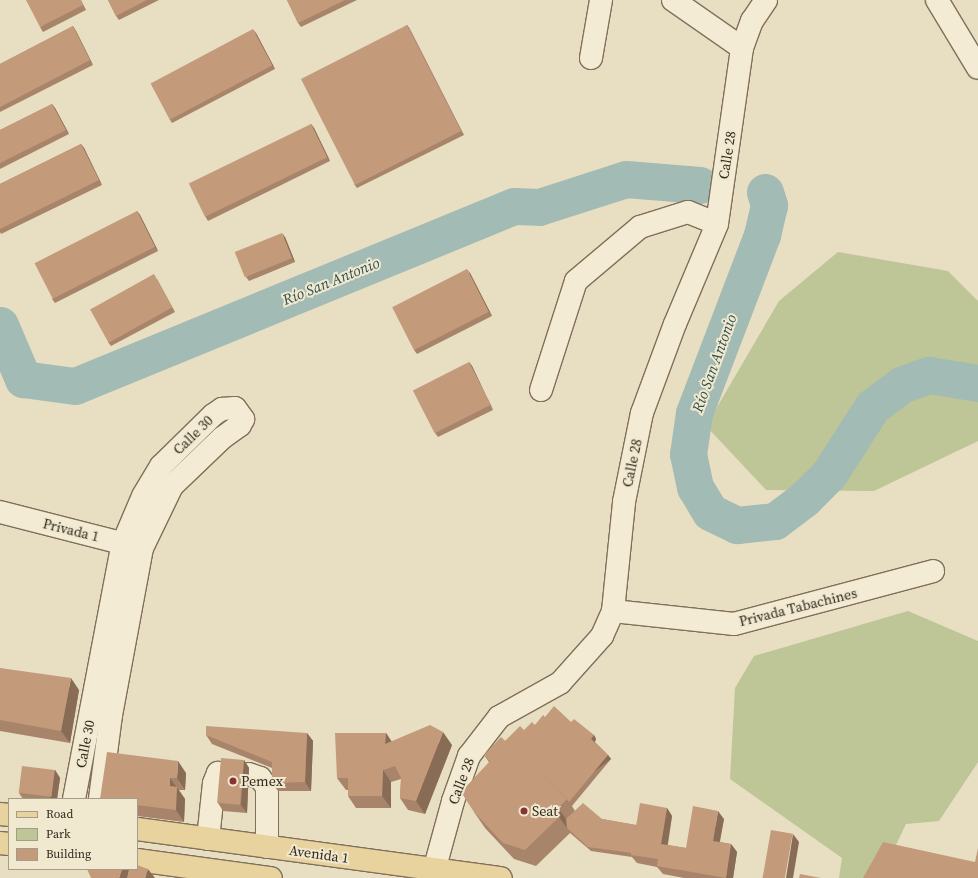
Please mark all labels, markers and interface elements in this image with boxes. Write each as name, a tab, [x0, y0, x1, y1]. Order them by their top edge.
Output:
street label: Calle 28	[715, 130, 739, 180]
water label: Río San Antonio	[280, 253, 382, 309]
water label: Río San Antonio	[688, 312, 740, 414]
street label: Calle 30	[170, 412, 216, 458]
street label: Calle 28	[619, 437, 645, 489]
street label: Privada 1	[41, 515, 101, 545]
street label: Privada Tabachines	[737, 584, 859, 630]
street label: Calle 30	[72, 718, 98, 770]
street label: Calle 28	[444, 755, 478, 807]
place label: Pemex	[241, 773, 283, 789]
marker: Pemex	[228, 776, 238, 786]
legend	[8, 798, 138, 870]
place label: Seat	[532, 803, 558, 819]
text: Road	[46, 806, 73, 822]
marker: Seat	[519, 806, 529, 816]
text: Park	[46, 826, 71, 842]
street label: Avenida 1	[288, 841, 350, 867]
text: Building	[46, 846, 91, 862]

